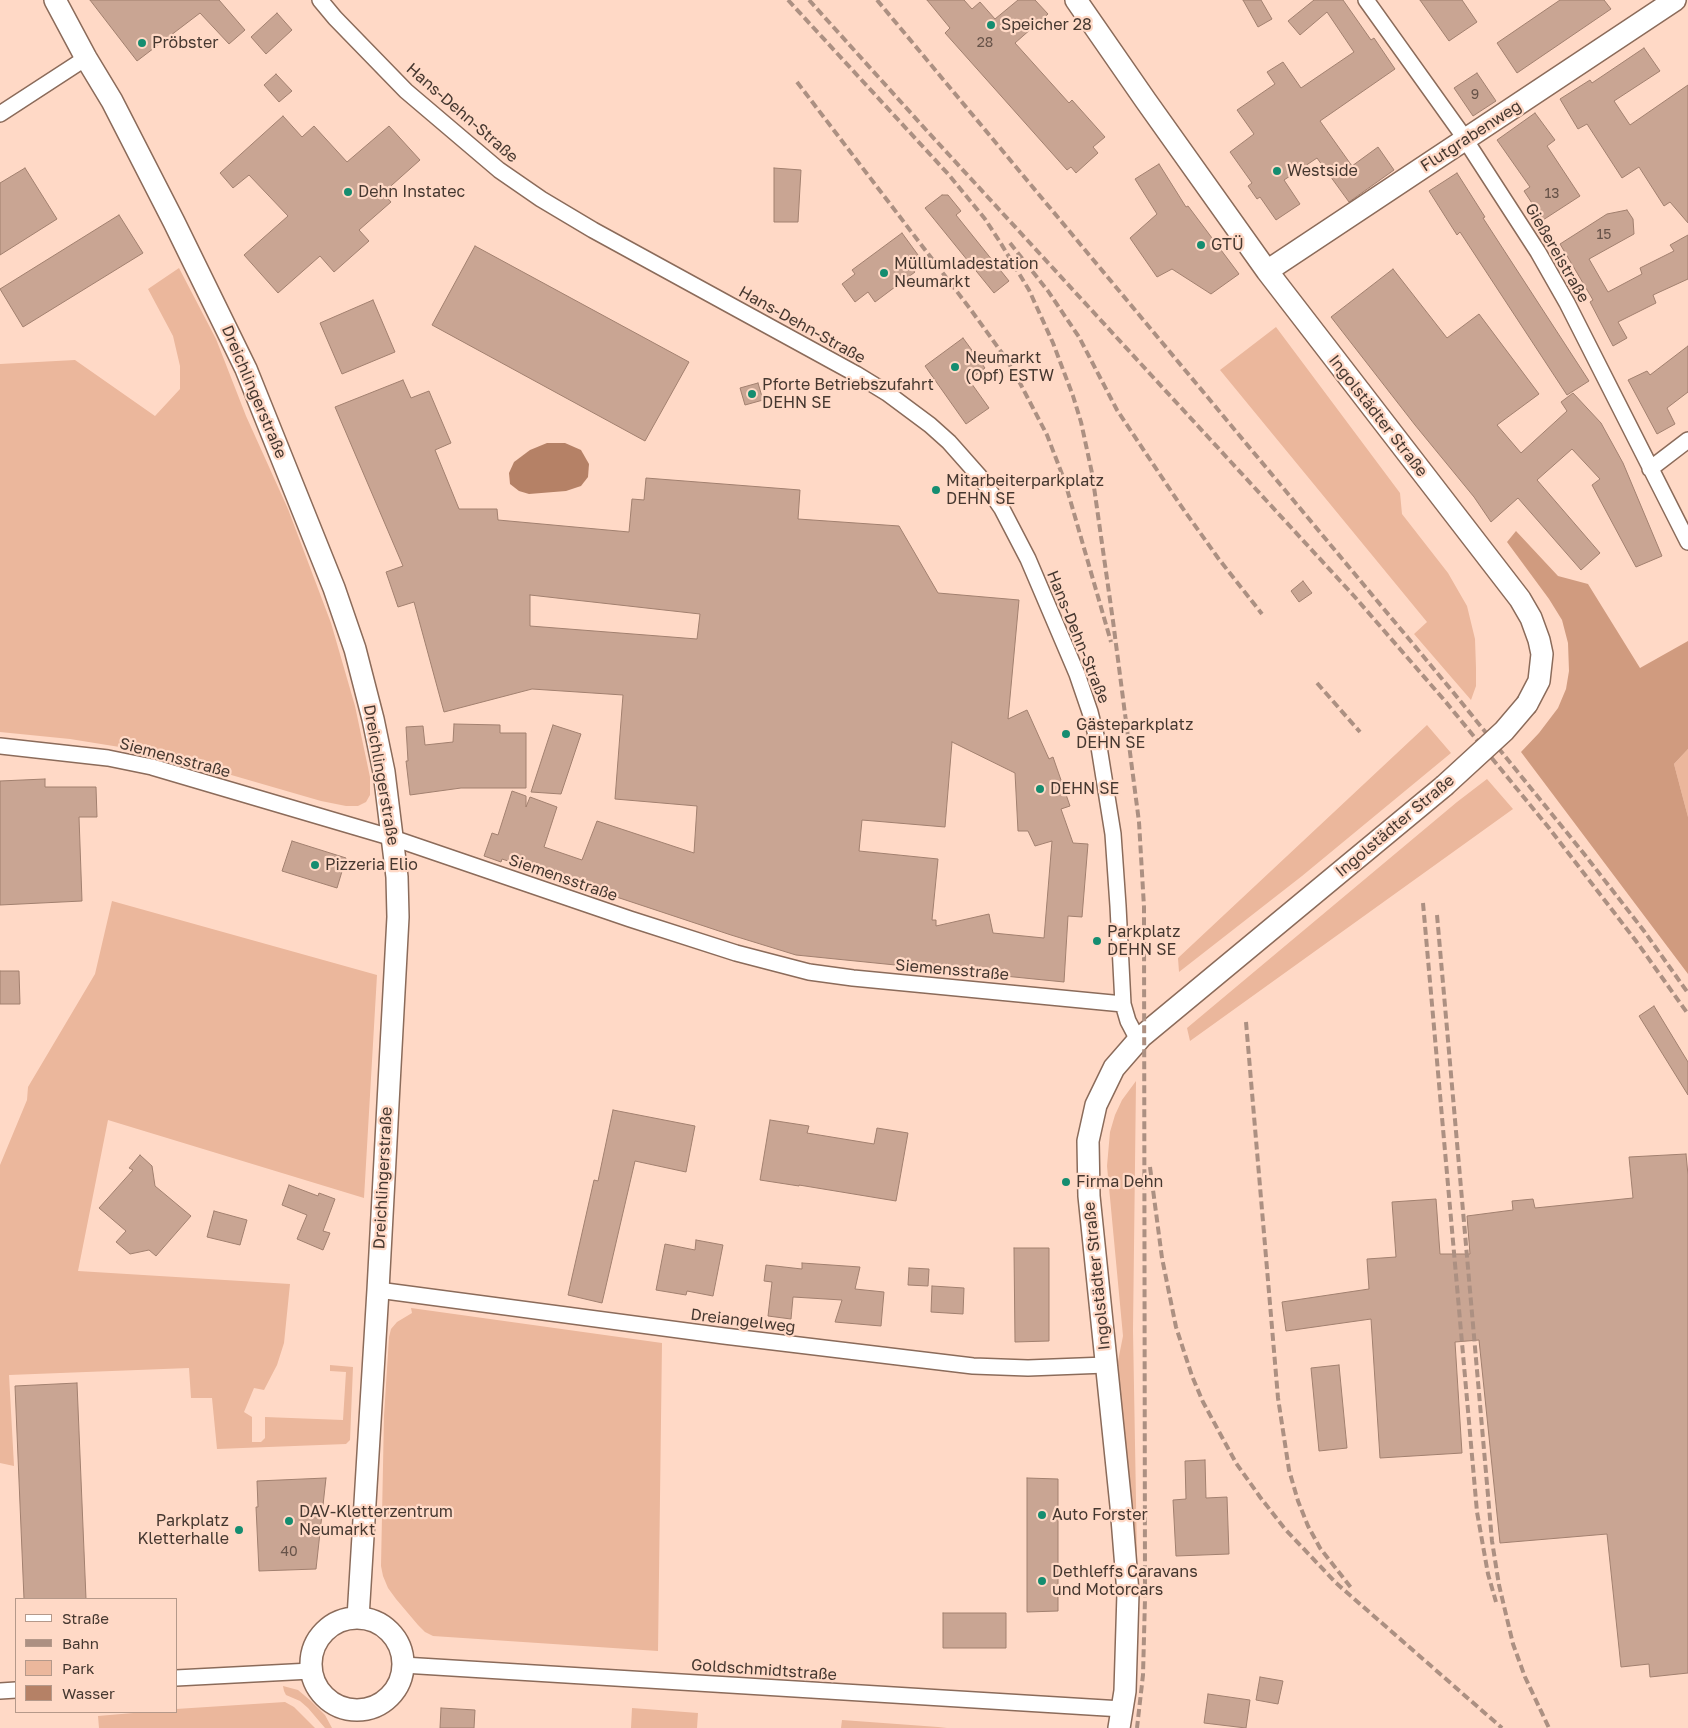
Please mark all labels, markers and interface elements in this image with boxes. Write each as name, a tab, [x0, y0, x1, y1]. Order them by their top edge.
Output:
place label: Speicher 28	[1001, 15, 1092, 35]
marker: Speicher 28	[985, 19, 997, 31]
place label: Pröbster	[152, 33, 218, 53]
house number: 28	[977, 35, 993, 51]
marker: Pröbster	[136, 37, 148, 49]
street label: Hans-Dehn-Straße	[402, 59, 522, 167]
house number: 9	[1471, 87, 1479, 103]
street label: Flutgrabenweg	[1417, 96, 1525, 176]
place label: Westside	[1287, 161, 1358, 181]
marker: Westside	[1271, 165, 1283, 177]
place label: Dehn Instatec	[358, 182, 465, 202]
marker: Dehn Instatec	[342, 186, 354, 198]
house number: 13	[1545, 186, 1559, 202]
street label: Gießereistraße	[1521, 200, 1593, 306]
house number: 15	[1597, 227, 1611, 243]
place label: GTÜ	[1211, 235, 1244, 255]
marker: GTÜ	[1195, 239, 1207, 251]
place label: Müllumladestation Neumarkt	[894, 254, 1039, 292]
marker: Müllumladestation Neumarkt	[878, 267, 890, 279]
street label: Hans-Dehn-Straße	[735, 282, 869, 368]
street label: Dreichlingerstraße	[217, 323, 291, 461]
place label: Neumarkt (Opf) ESTW	[965, 348, 1054, 386]
street label: Ingolstädter Straße	[1325, 351, 1431, 481]
marker: Neumarkt (Opf) ESTW	[949, 361, 961, 373]
place label: Pforte Betriebszufahrt DEHN SE	[762, 375, 934, 413]
marker: Pforte Betriebszufahrt DEHN SE	[746, 388, 758, 400]
place label: Mitarbeiterparkplatz DEHN SE	[946, 471, 1104, 509]
marker: Mitarbeiterparkplatz DEHN SE	[930, 484, 942, 496]
street label: Hans-Dehn-Straße	[1043, 568, 1113, 706]
street label: Dreichlingerstraße	[359, 703, 403, 847]
place label: Gästeparkplatz DEHN SE	[1076, 715, 1193, 753]
marker: Gästeparkplatz DEHN SE	[1060, 728, 1072, 740]
street label: Siemensstraße	[117, 734, 233, 782]
street label: Ingolstädter Straße	[1332, 771, 1458, 881]
place label: DEHN SE	[1050, 779, 1119, 799]
marker: DEHN SE	[1034, 783, 1046, 795]
street label: Siemensstraße	[506, 850, 620, 906]
place label: Pizzeria Elio	[325, 855, 418, 875]
marker: Pizzeria Elio	[309, 859, 321, 871]
place label: Parkplatz DEHN SE	[1107, 922, 1180, 960]
marker: Parkplatz DEHN SE	[1091, 935, 1103, 947]
street label: Siemensstraße	[894, 955, 1010, 985]
street label: Dreichlingerstraße	[370, 1106, 396, 1250]
place label: Firma Dehn	[1076, 1172, 1163, 1192]
marker: Firma Dehn	[1060, 1176, 1072, 1188]
street label: Ingolstädter Straße	[1080, 1201, 1114, 1351]
street label: Dreiangelweg	[689, 1305, 797, 1337]
place label: DAV-Kletterzentrum Neumarkt	[299, 1502, 453, 1540]
place label: Auto Forster	[1052, 1505, 1148, 1525]
marker: Auto Forster	[1036, 1509, 1048, 1521]
place label: Parkplatz Kletterhalle	[137, 1511, 229, 1549]
marker: DAV-Kletterzentrum Neumarkt	[283, 1515, 295, 1527]
marker: Parkplatz Kletterhalle	[233, 1524, 245, 1536]
house number: 40	[280, 1544, 298, 1560]
place label: Dethleffs Caravans und Motorcars	[1052, 1562, 1198, 1600]
marker: Dethleffs Caravans und Motorcars	[1036, 1575, 1048, 1587]
legend	[15, 1598, 178, 1713]
text: Straße	[62, 1609, 109, 1627]
text: Bahn	[62, 1634, 99, 1652]
street label: Goldschmidtstraße	[691, 1655, 837, 1685]
text: Park	[62, 1659, 94, 1677]
text: Wasser	[62, 1684, 115, 1702]

